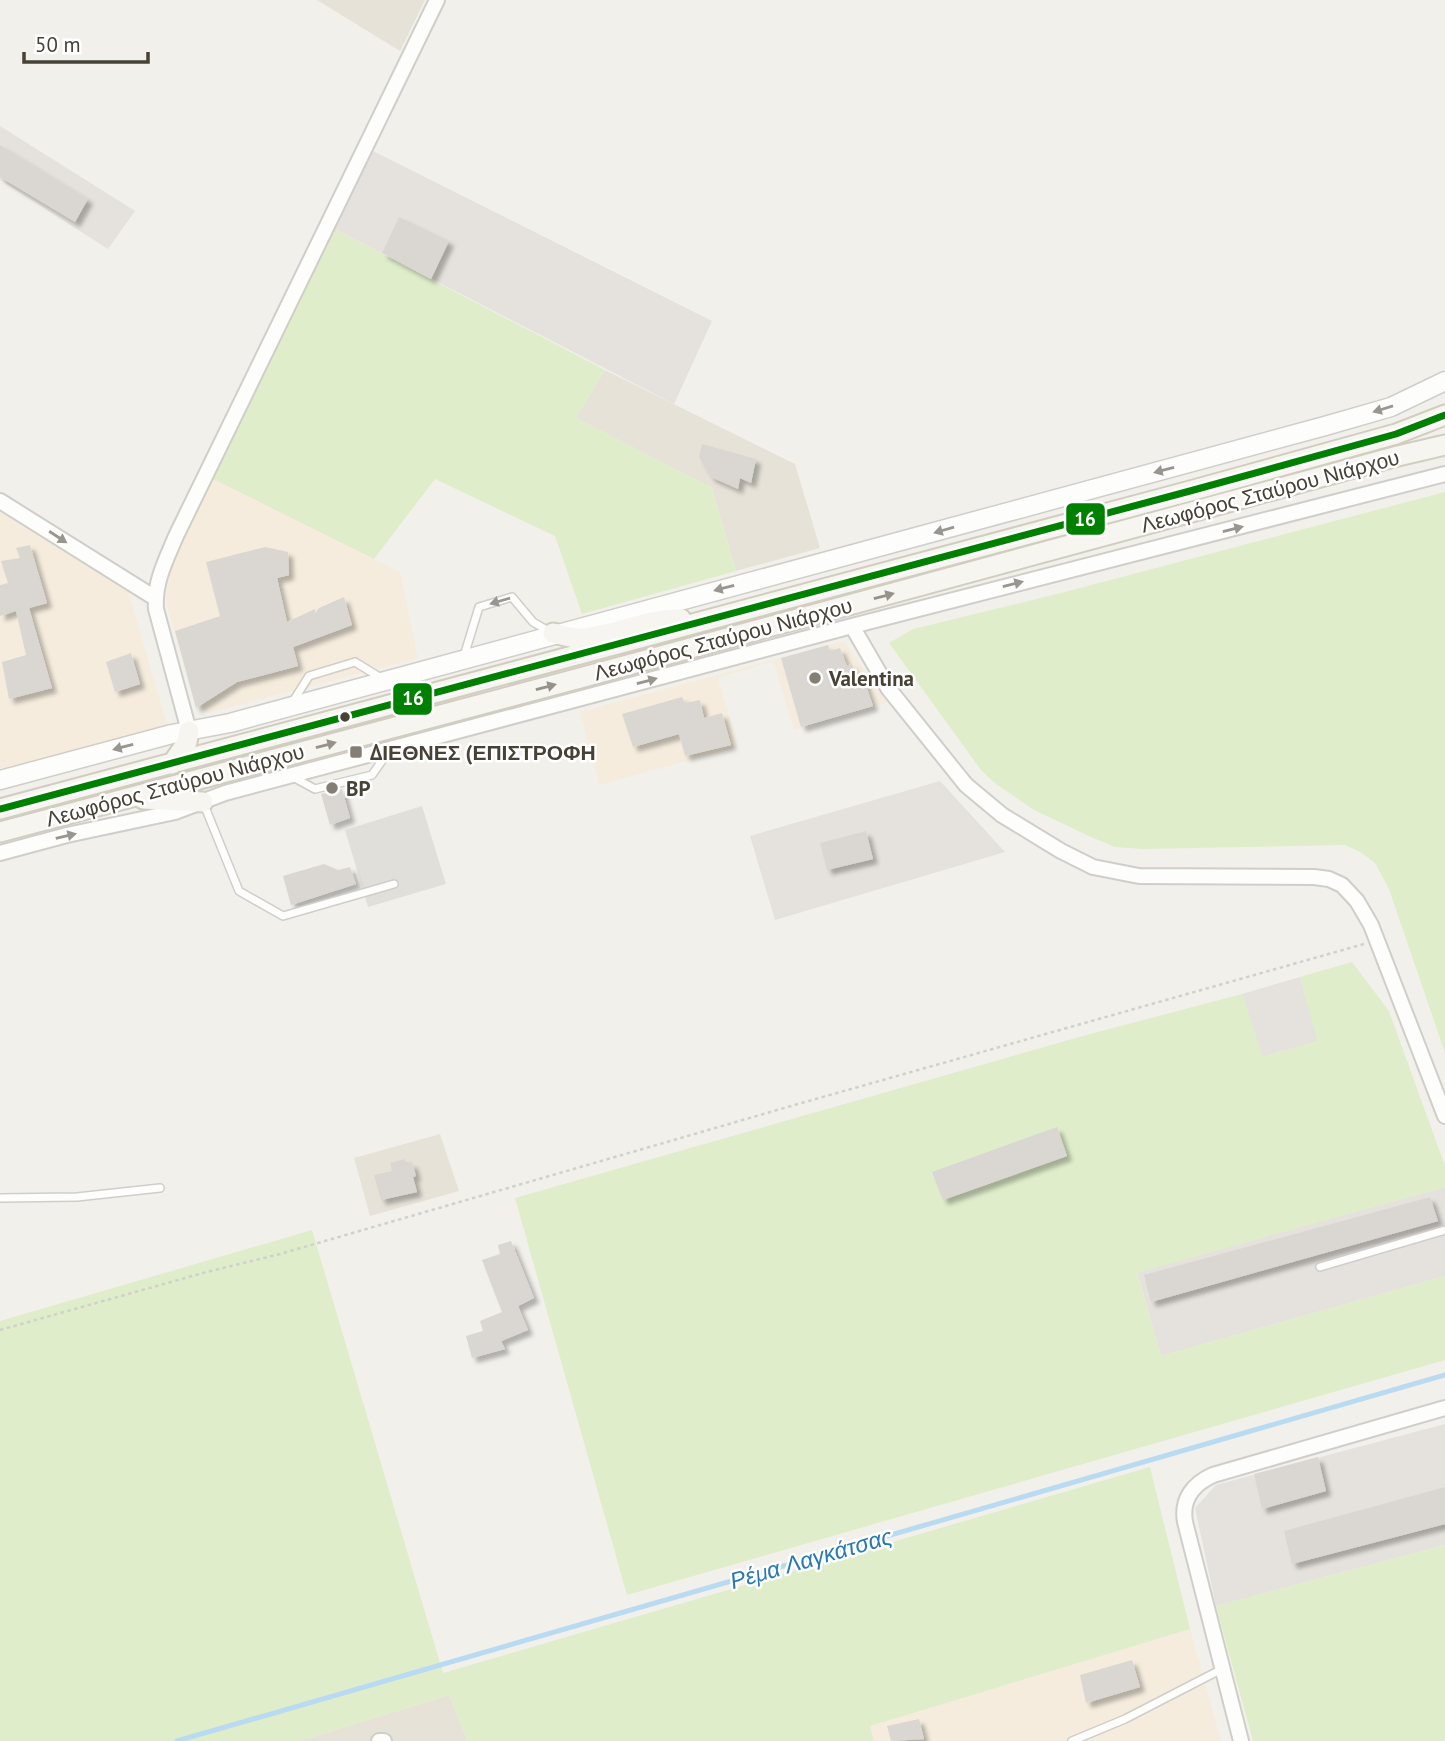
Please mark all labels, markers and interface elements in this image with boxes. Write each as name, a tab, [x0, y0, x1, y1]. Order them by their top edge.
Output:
scale bar	[24, 21, 149, 65]
text: 50 m	[35, 31, 81, 58]
one-way arrow	[1372, 404, 1393, 414]
street label: Λεωφόρος Σταύρου Νιάρχου	[1138, 443, 1402, 539]
one-way arrow	[1153, 465, 1174, 475]
line badge: 16	[1065, 502, 1106, 536]
text: 16	[1074, 507, 1096, 531]
one-way arrow	[1223, 523, 1245, 534]
one-way arrow	[933, 525, 955, 536]
one-way arrow	[48, 531, 67, 544]
one-way arrow	[1003, 579, 1024, 589]
one-way arrow	[714, 583, 735, 593]
one-way arrow	[874, 590, 896, 601]
street label: Λεωφόρος Σταύρου Νιάρχου	[591, 591, 855, 687]
one-way arrow	[489, 596, 510, 606]
place label: Valentina	[828, 665, 914, 692]
marker: Valentina	[807, 670, 823, 686]
one-way arrow	[636, 675, 658, 686]
one-way arrow	[536, 681, 558, 692]
line badge: 16	[392, 682, 433, 716]
text: 16	[402, 686, 424, 710]
unlabelled marker	[338, 710, 352, 724]
street label: Λεωφόρος Σταύρου Νιάρχου	[43, 737, 307, 833]
one-way arrow	[316, 739, 338, 750]
place label: ΔΙΕΘΝΕΣ (ΕΠΙΣΤΡΟΦΗ	[370, 739, 596, 766]
one-way arrow	[112, 742, 134, 753]
marker: ΔΙΕΘΝΕΣ (ΕΠΙΣΤΡΟΦΗ	[348, 744, 364, 760]
place label: BP	[346, 775, 370, 802]
marker: BP	[324, 780, 340, 796]
one-way arrow	[55, 830, 77, 841]
water label: Ρέμα Λαγκάτσας	[726, 1521, 896, 1595]

